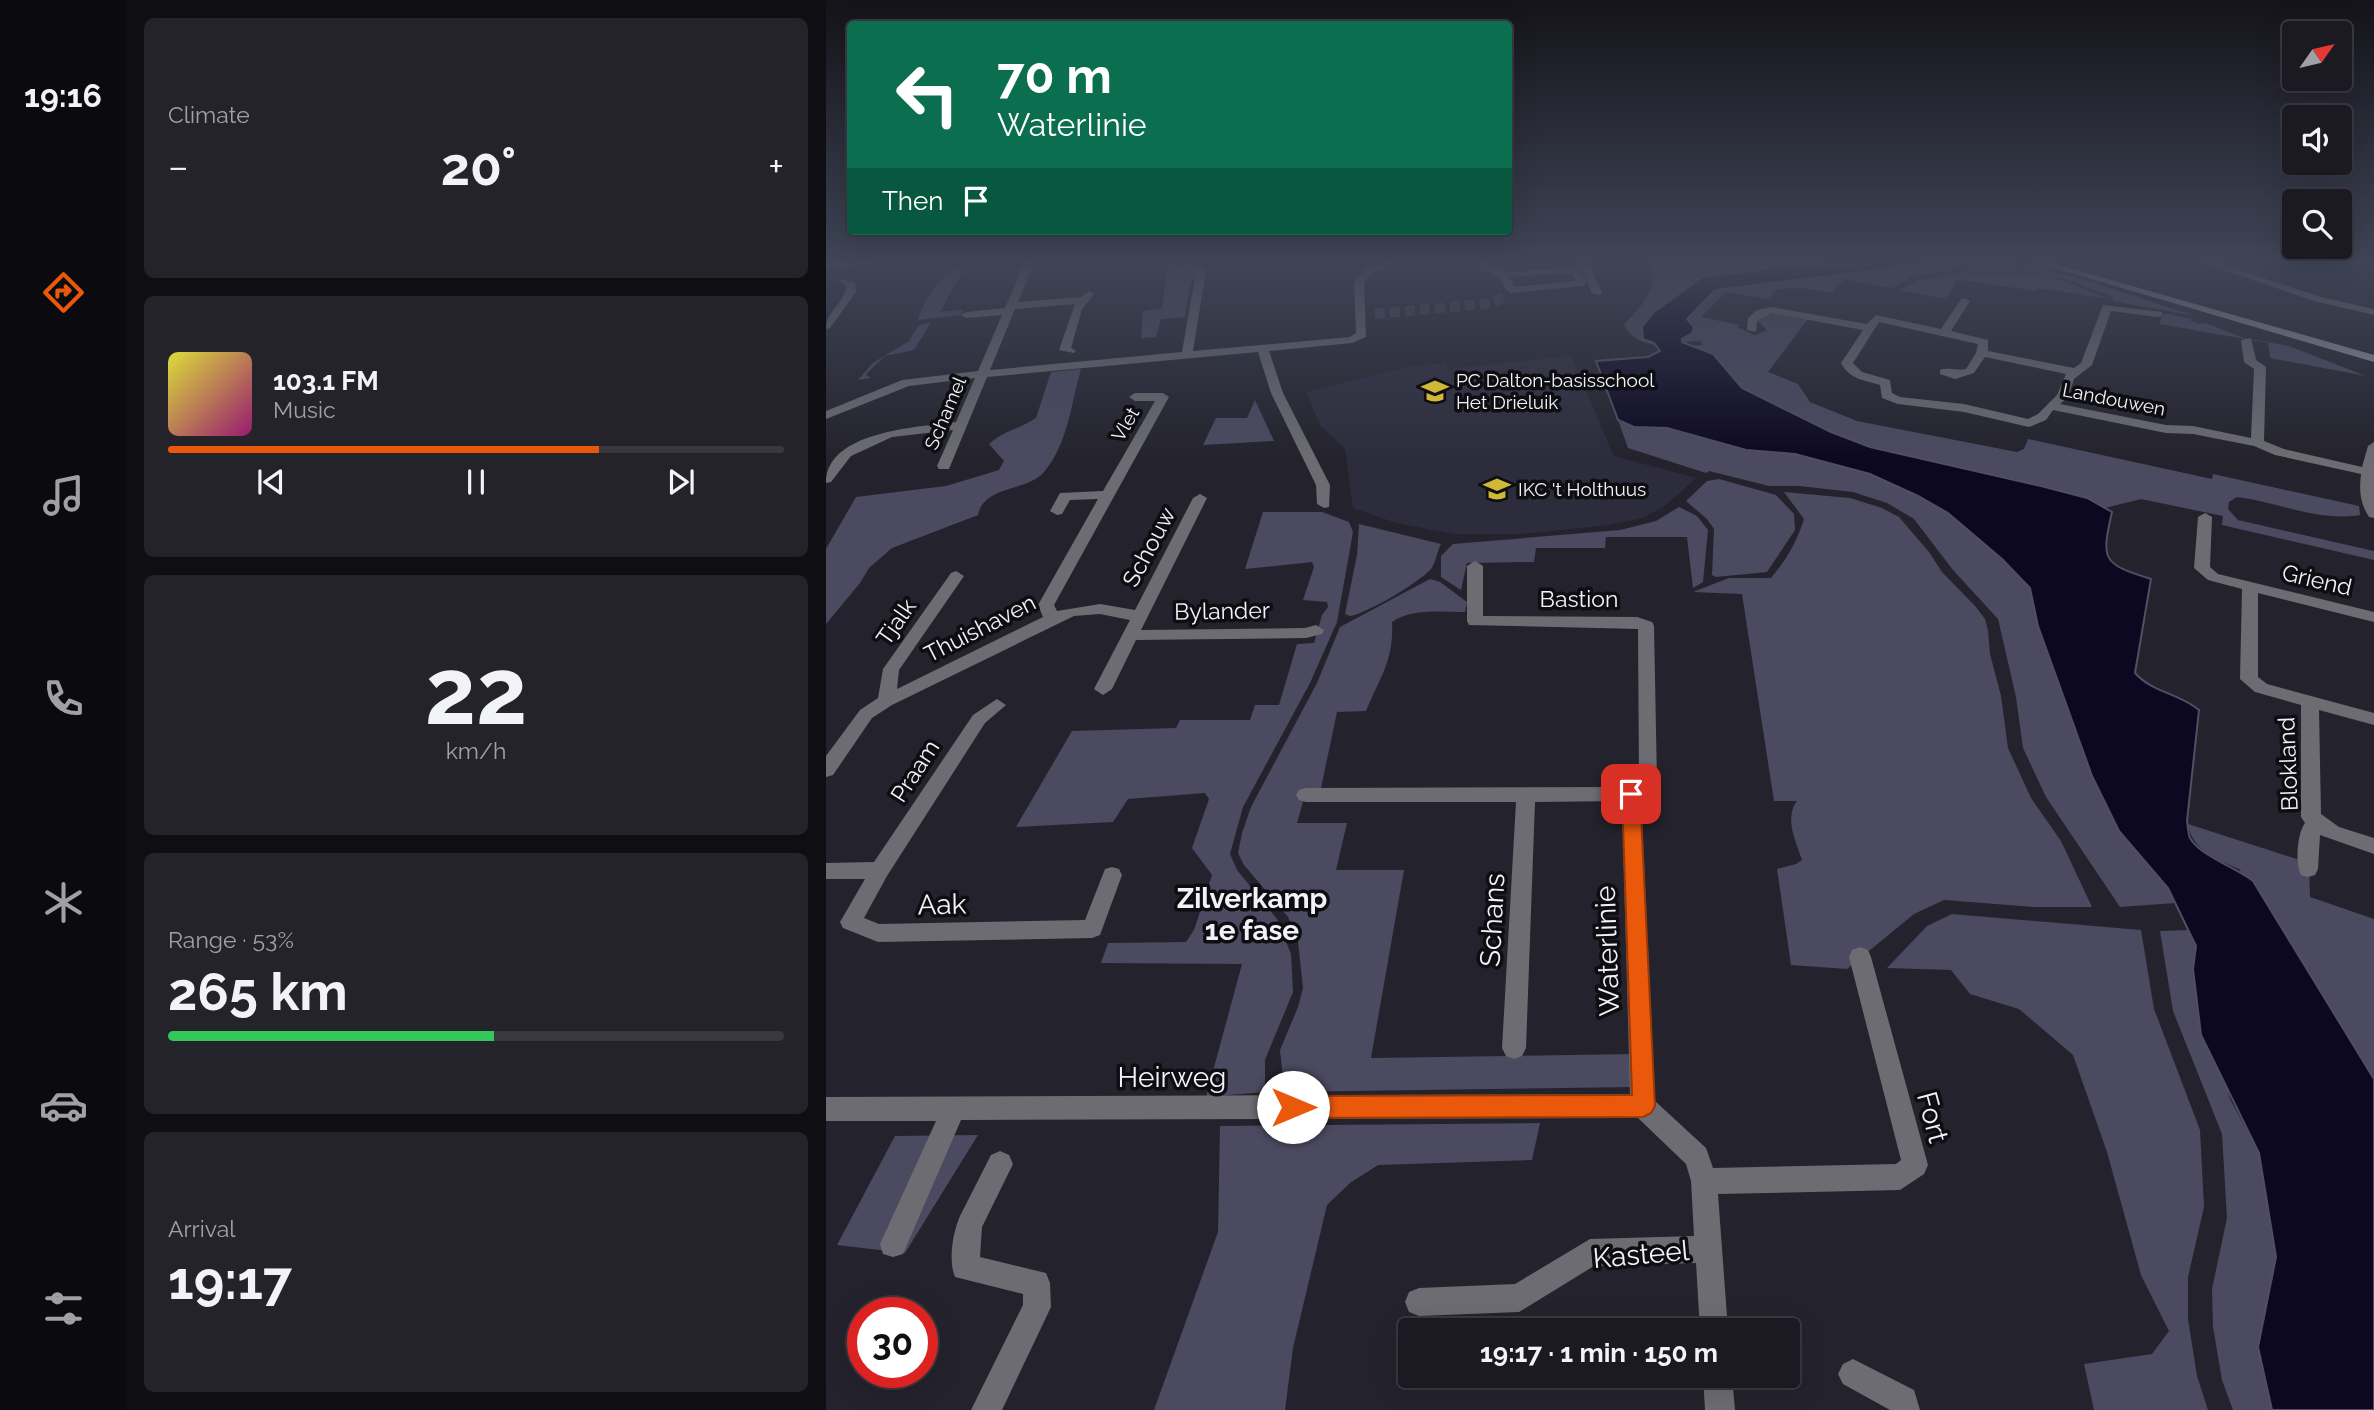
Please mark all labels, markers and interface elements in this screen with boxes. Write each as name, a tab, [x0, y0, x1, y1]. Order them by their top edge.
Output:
north arrow	[2282, 21, 2352, 91]
map controls	[2282, 21, 2352, 259]
text: 70 m	[997, 47, 1112, 104]
icon: left	[882, 49, 973, 140]
text: 19:16	[24, 77, 102, 114]
text: Climate	[168, 101, 250, 128]
button: sound	[2282, 105, 2352, 175]
text: Waterlinie	[997, 106, 1147, 143]
text: 20°	[441, 136, 516, 197]
text: −	[168, 144, 188, 189]
text: +	[768, 144, 784, 189]
icon: arrive	[957, 182, 995, 220]
text: Then	[882, 186, 943, 216]
button: search	[2282, 189, 2352, 259]
icon: directions	[39, 268, 88, 317]
text: 103.1 FM	[273, 366, 379, 396]
place label: PC Dalton-basisschool Het Drieluik	[1456, 369, 1655, 413]
street label: Schamel	[920, 372, 971, 453]
school or university icon: PC Dalton-basisschool Het Drieluik	[1420, 376, 1450, 406]
street label: Landouwen	[2061, 378, 2167, 420]
text: Music	[273, 396, 336, 423]
street label: Vlet	[1107, 403, 1144, 445]
icon: previous	[252, 463, 290, 501]
icon: pause	[457, 463, 495, 501]
icon: next	[662, 463, 700, 501]
icon: music	[39, 471, 88, 520]
school or university icon: IKC 't Holthuus	[1482, 474, 1512, 504]
place label: IKC 't Holthuus	[1518, 478, 1646, 500]
street label: Schouw	[1116, 502, 1181, 591]
street label: Griend	[2280, 558, 2355, 601]
street label: Bastion	[1540, 585, 1618, 612]
street label: Thuishaven	[919, 588, 1040, 667]
street label: Tjalk	[870, 593, 921, 650]
street label: Bylander	[1174, 596, 1270, 625]
text: 22	[425, 638, 527, 745]
icon: phone	[39, 674, 88, 723]
street label: Blokland	[2272, 717, 2303, 811]
street label: Praam	[885, 735, 945, 807]
text: km/h	[446, 737, 506, 764]
pin	[1601, 764, 1661, 824]
icon: arrive	[1612, 775, 1650, 813]
street label: Schans	[1474, 872, 1511, 968]
icon: climate	[39, 878, 88, 927]
district label: Zilverkamp 1e fase	[1177, 882, 1327, 947]
street label: Waterlinie	[1589, 885, 1626, 1017]
street label: Aak	[917, 888, 967, 921]
text: Range · 53%	[168, 926, 294, 953]
text: 265 km	[168, 961, 348, 1022]
street label: Heirweg	[1118, 1061, 1226, 1094]
position arrow	[1256, 1070, 1330, 1144]
icon: car	[39, 1081, 88, 1130]
street label: Fort	[1910, 1088, 1955, 1147]
text: Arrival	[168, 1215, 235, 1242]
street label: Kasteel	[1592, 1234, 1691, 1275]
text: 19:17	[168, 1250, 292, 1311]
icon: filters	[39, 1284, 88, 1333]
speed limit sign: 30	[847, 1297, 938, 1388]
text: 19:17 · 1 min · 150 m	[1480, 1338, 1718, 1368]

